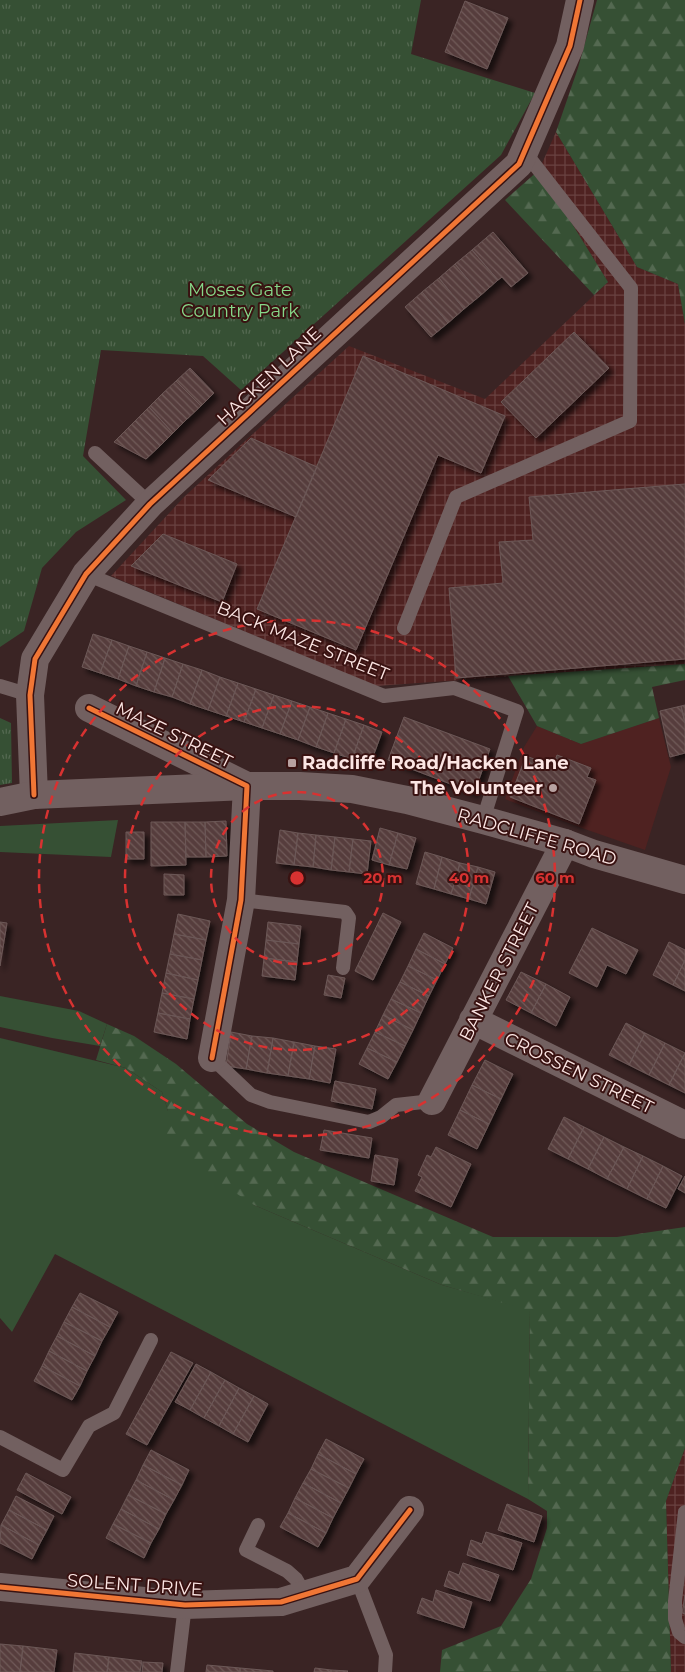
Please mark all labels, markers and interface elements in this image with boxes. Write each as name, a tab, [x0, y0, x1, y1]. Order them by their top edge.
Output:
park label: Moses Gate Country Park	[181, 279, 299, 322]
street label: HACKEN LANE	[212, 322, 326, 430]
street label: BACK MAZE STREET	[214, 596, 393, 686]
street label: MAZE STREET	[112, 697, 237, 773]
place label: Radcliffe Road/Hacken Lane	[302, 752, 569, 774]
marker: Radcliffe Road/Hacken Lane	[286, 757, 298, 769]
place label: The Volunteer	[410, 777, 543, 799]
marker: The Volunteer	[547, 782, 559, 794]
street label: RADCLIFFE ROAD	[455, 804, 619, 870]
text: 20 m	[363, 868, 403, 887]
text: 40 m	[449, 868, 489, 887]
text: 60 m	[535, 868, 575, 887]
centre of rings	[288, 869, 306, 887]
street label: BANKER STREET	[455, 899, 544, 1045]
street label: CROSSEN STREET	[501, 1027, 658, 1119]
street label: SOLENT DRIVE	[66, 1569, 204, 1601]

